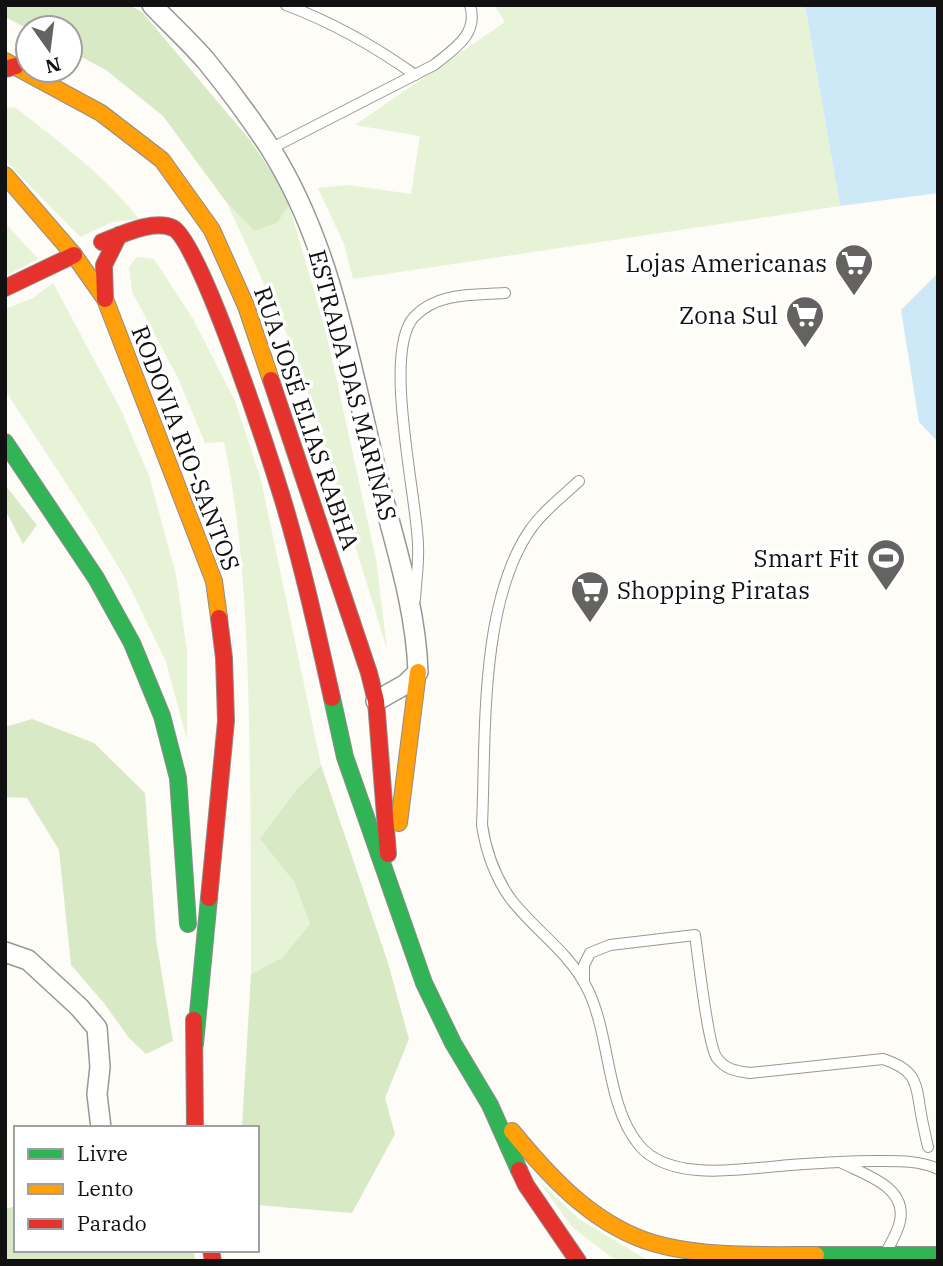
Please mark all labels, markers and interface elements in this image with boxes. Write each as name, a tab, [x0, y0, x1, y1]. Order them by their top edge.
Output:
north arrow	[14, 14, 84, 84]
text: N	[43, 52, 63, 79]
supermarket icon: Lojas Americanas	[833, 242, 875, 297]
street label: ESTRADA DAS MARINAS	[301, 246, 405, 524]
place label: Lojas Americanas	[626, 247, 827, 279]
street label: RUA JOSÉ ELIAS RABHA	[247, 282, 367, 554]
supermarket icon: Zona Sul	[784, 294, 826, 349]
place label: Zona Sul	[679, 299, 778, 331]
street label: RODOVIA RIO-SANTOS	[124, 321, 248, 575]
sports icon: Smart Fit	[865, 537, 907, 592]
place label: Smart Fit	[754, 542, 859, 574]
supermarket icon: Shopping Piratas	[569, 569, 611, 624]
place label: Shopping Piratas	[617, 574, 810, 606]
legend	[14, 1126, 259, 1252]
text: Livre	[77, 1139, 128, 1167]
text: Lento	[77, 1174, 133, 1202]
text: Parado	[77, 1209, 147, 1237]

